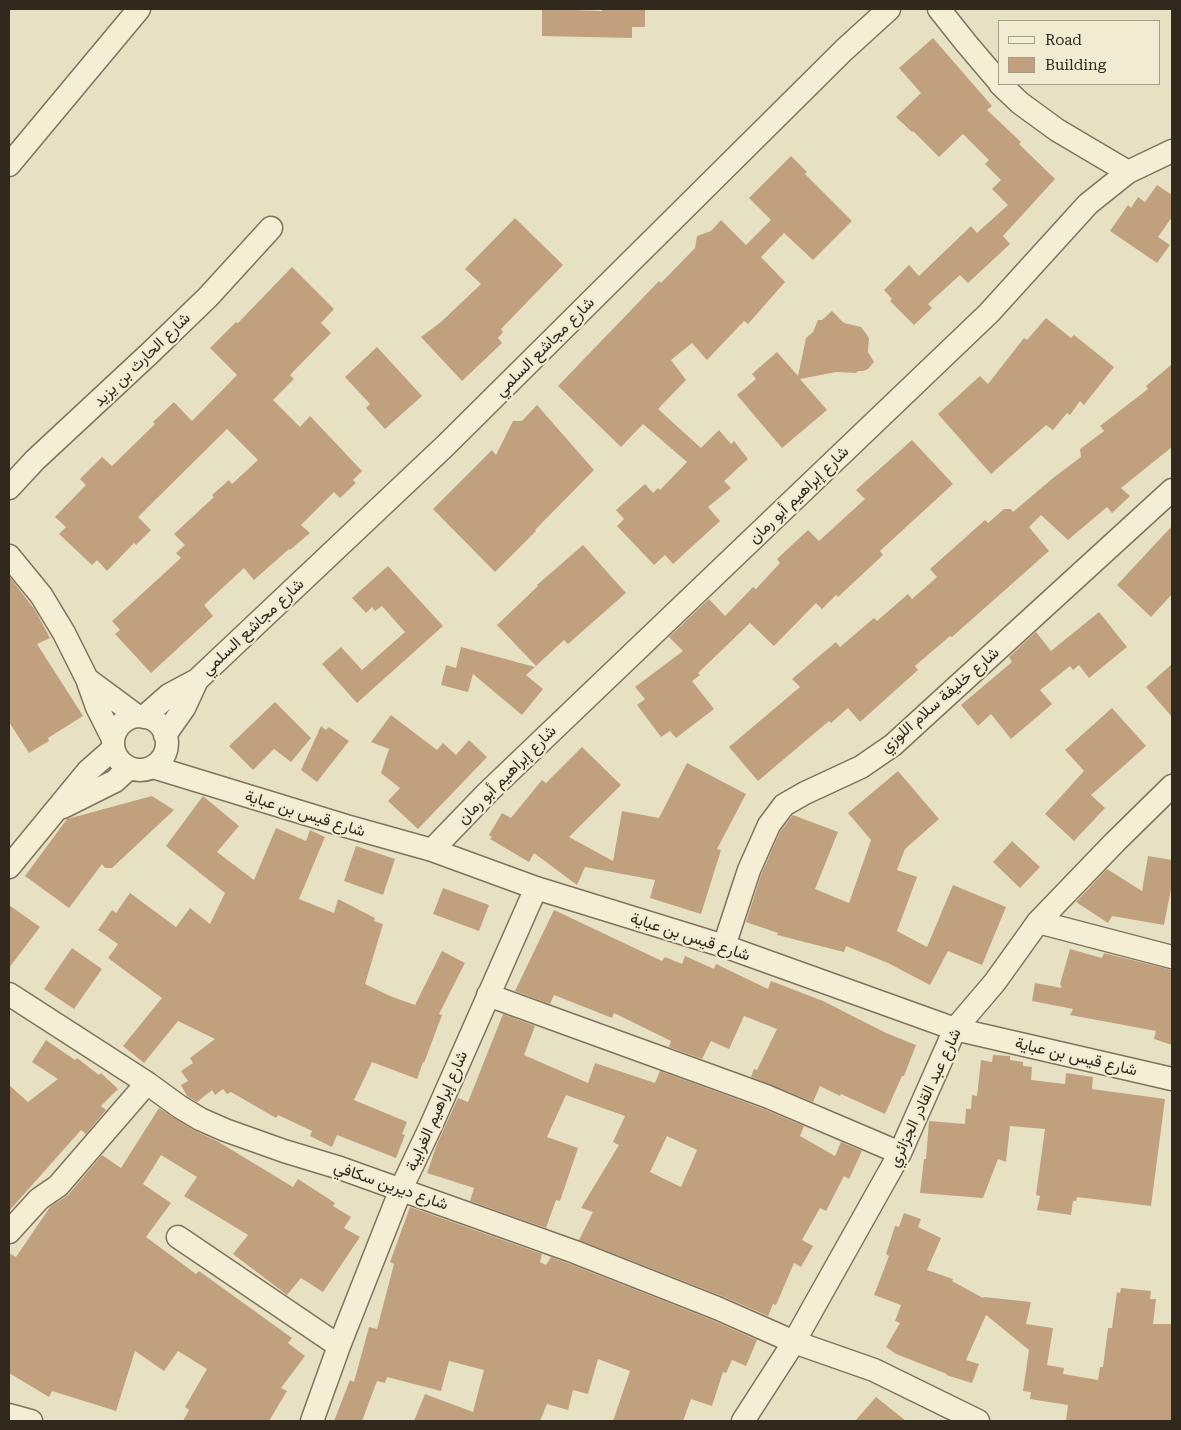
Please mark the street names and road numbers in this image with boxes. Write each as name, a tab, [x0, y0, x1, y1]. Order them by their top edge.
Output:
street label: شارع مجاشع السلمي	[491, 293, 599, 401]
street label: شارع الحارث بن يزيد	[90, 309, 194, 411]
street label: شارع إبراهيم أبو رمان	[745, 442, 853, 548]
street label: شارع مجاشع السلمي	[198, 575, 308, 679]
street label: شارع خليفة سلام اللوزي	[877, 643, 1003, 757]
street label: شارع إبراهيم أبو رمان	[454, 722, 560, 828]
street label: شارع قيس بن عباية	[242, 787, 368, 841]
street label: شارع قيس بن عباية	[628, 909, 752, 965]
street label: شارع عبد القادر الجزائري	[884, 1026, 966, 1170]
street label: شارع قيس بن عباية	[1013, 1034, 1139, 1080]
street label: شارع إبراهيم الغرايبة	[402, 1048, 472, 1174]
street label: شارع ديرين سكافي	[331, 1157, 451, 1215]

